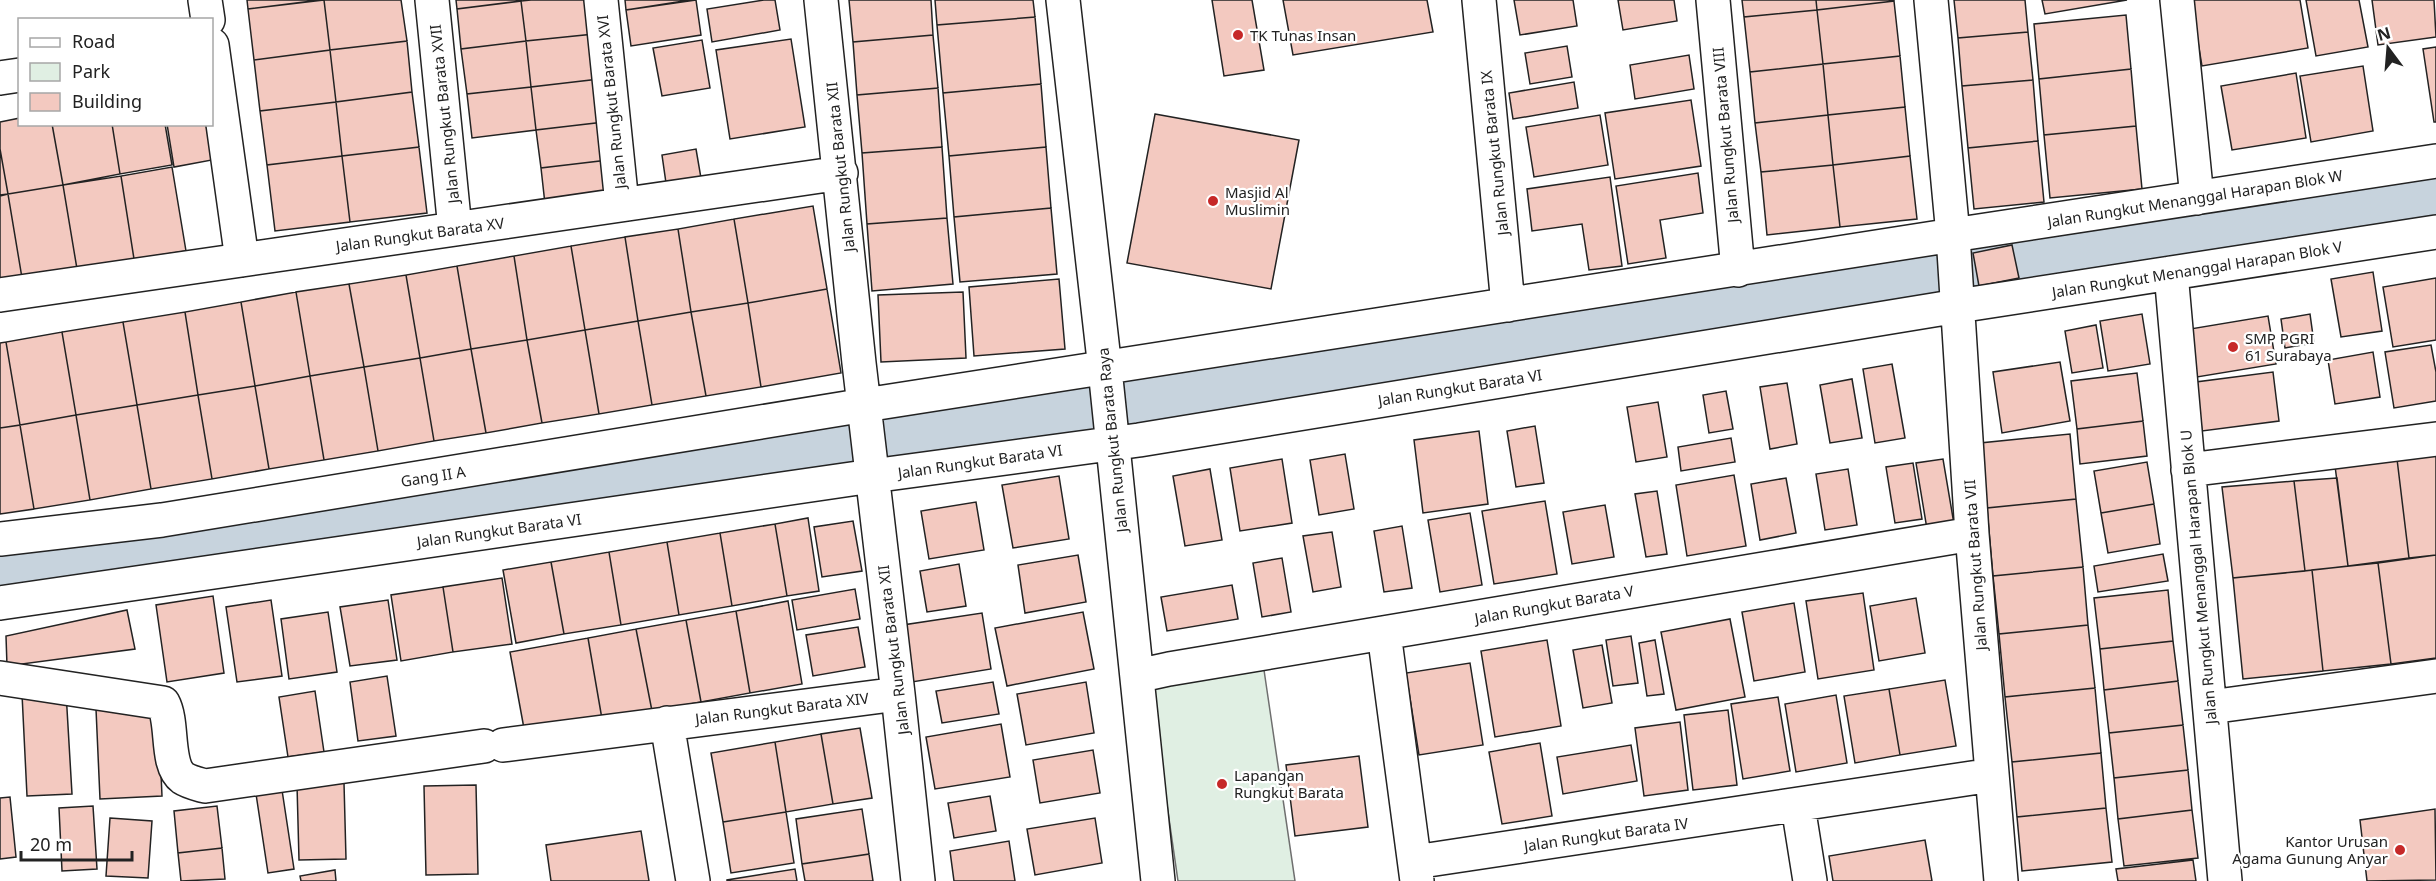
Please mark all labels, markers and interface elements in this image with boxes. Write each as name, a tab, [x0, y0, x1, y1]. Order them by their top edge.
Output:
street label: Jalan Rungkut Barata XVI	[592, 14, 630, 192]
legend	[18, 18, 213, 126]
north arrow	[2358, 18, 2418, 78]
text: N	[2375, 21, 2393, 46]
street label: Jalan Rungkut Barata XVII	[425, 24, 464, 206]
place label: TK Tunas Insan	[1250, 25, 1356, 45]
marker: TK Tunas Insan	[1231, 28, 1245, 42]
text: Road	[72, 29, 115, 53]
street label: Jalan Rungkut Barata VIII	[1707, 46, 1743, 226]
text: Park	[72, 59, 110, 83]
street label: Jalan Rungkut Barata IX	[1475, 69, 1513, 238]
street label: Jalan Rungkut Barata XII	[821, 81, 859, 255]
text: Building	[72, 89, 142, 113]
street label: Jalan Rungkut Menanggal Harapan Blok W	[2044, 165, 2344, 232]
place label: Masjid Al Muslimin	[1225, 182, 1290, 219]
marker: Masjid Al Muslimin	[1206, 194, 1220, 208]
street label: Jalan Rungkut Barata XV	[333, 212, 505, 256]
street label: Jalan Rungkut Menanggal Harapan Blok V	[2048, 236, 2344, 302]
place label: SMP PGRI 61 Surabaya	[2245, 328, 2332, 365]
marker: SMP PGRI 61 Surabaya	[2226, 340, 2240, 354]
street label: Jalan Rungkut Barata Raya	[1092, 347, 1132, 535]
street label: Jalan Rungkut Barata VI	[1375, 364, 1544, 410]
street label: Jalan Rungkut Menanggal Harapan Blok U	[2175, 429, 2221, 727]
street label: Jalan Rungkut Barata VI	[894, 440, 1064, 483]
street label: Gang II A	[399, 461, 467, 491]
street label: Jalan Rungkut Barata VII	[1959, 479, 1991, 653]
street label: Jalan Rungkut Barata VI	[413, 509, 583, 552]
street label: Jalan Rungkut Barata XII	[873, 564, 914, 738]
street label: Jalan Rungkut Barata V	[1471, 580, 1635, 628]
street label: Jalan Rungkut Barata XIV	[692, 687, 870, 729]
place label: Lapangan Rungkut Barata	[1234, 765, 1344, 802]
marker: Lapangan Rungkut Barata	[1215, 777, 1229, 791]
street label: Jalan Rungkut Barata IV	[1520, 813, 1690, 856]
scale bar	[21, 824, 132, 862]
place label: Kantor Urusan Agama Gunung Anyar	[2232, 831, 2388, 868]
text: 20 m	[30, 832, 72, 856]
marker: Kantor Urusan Agama Gunung Anyar	[2393, 843, 2407, 857]

